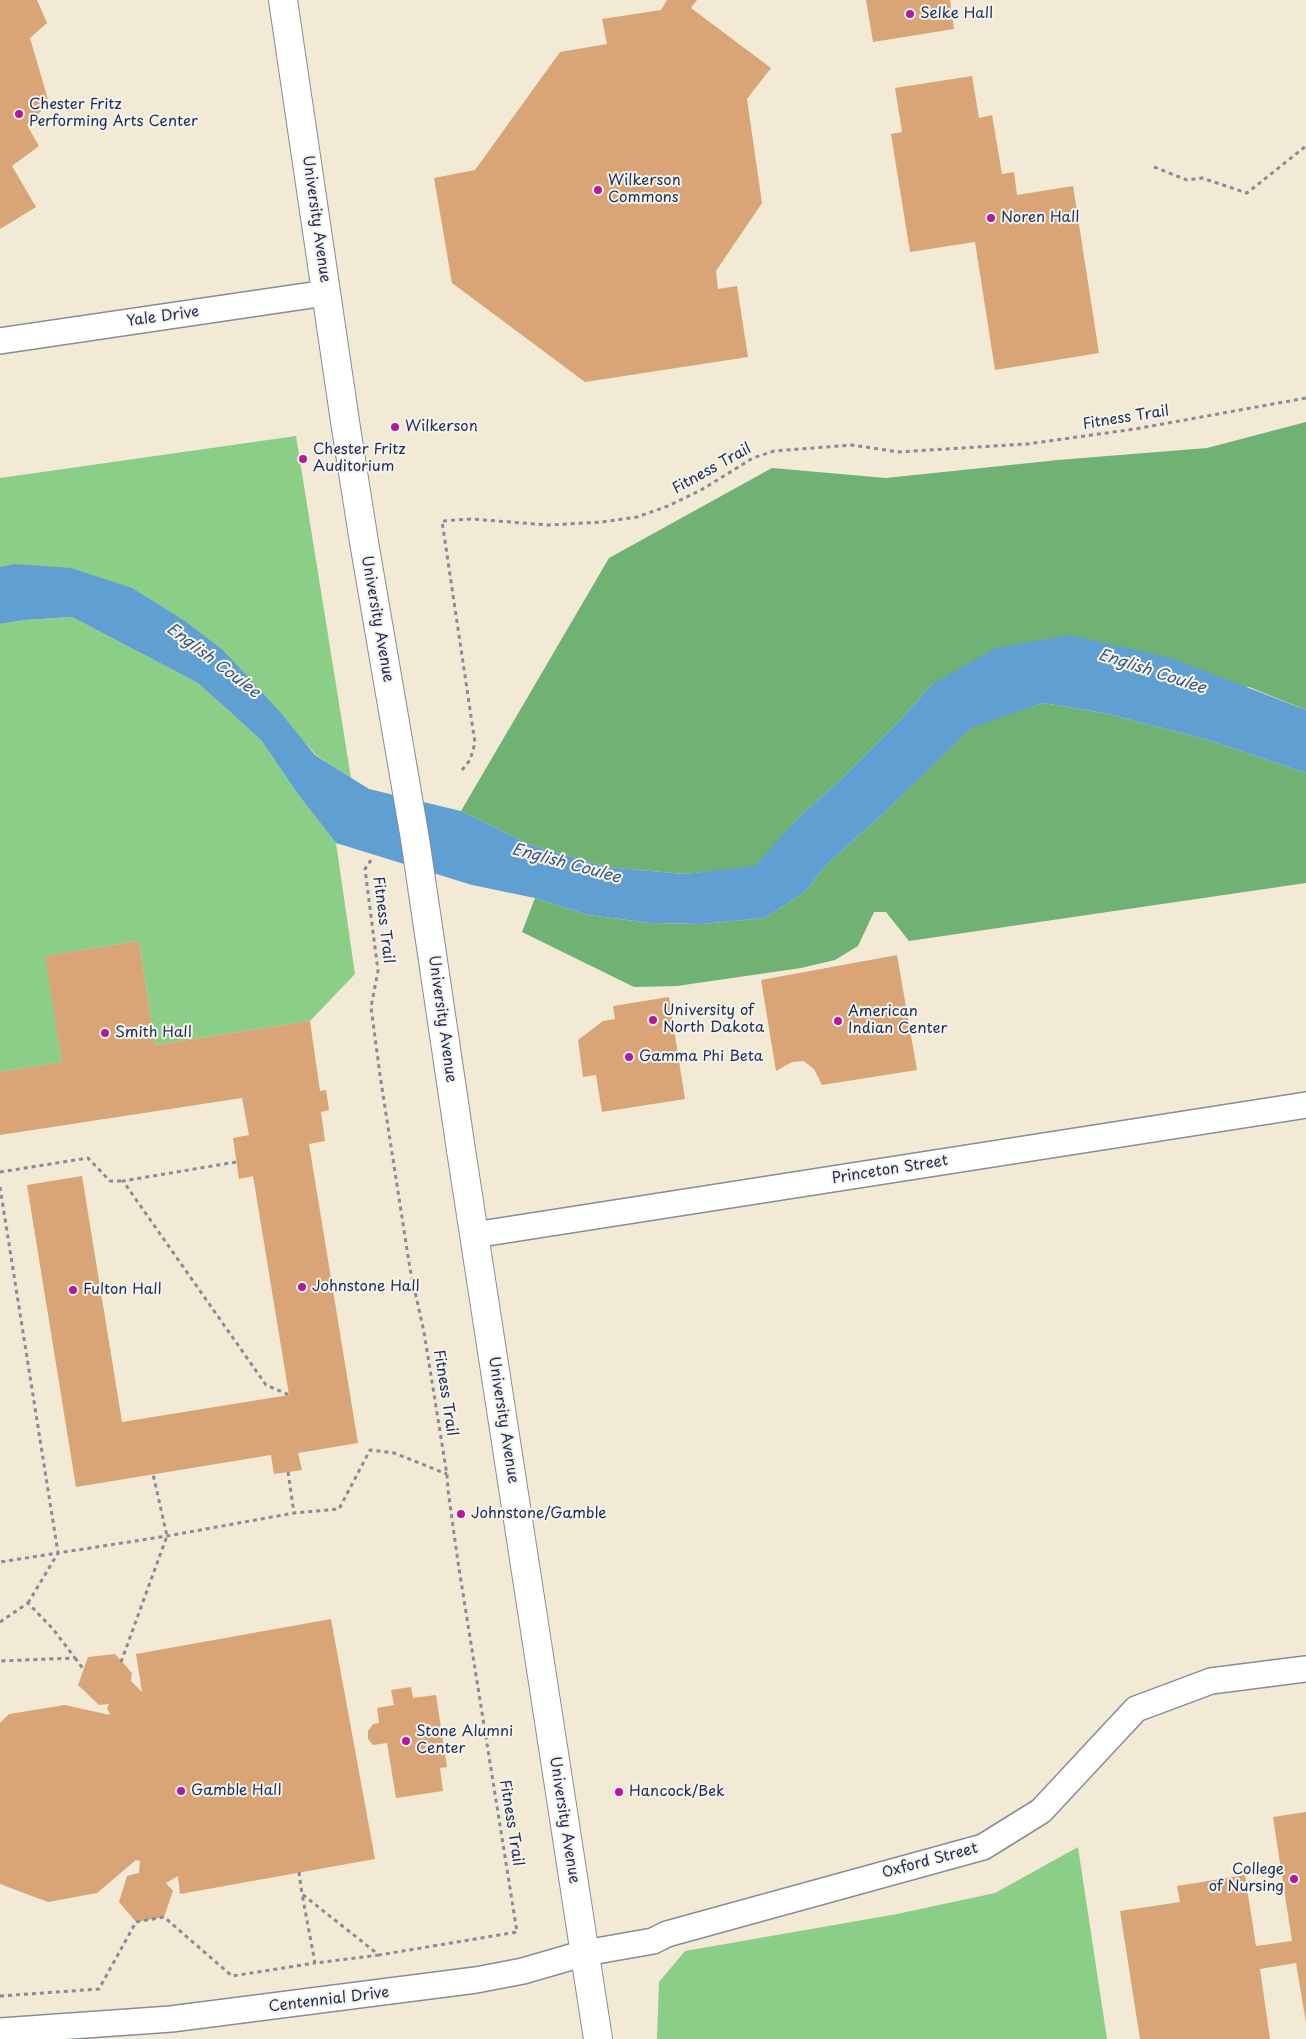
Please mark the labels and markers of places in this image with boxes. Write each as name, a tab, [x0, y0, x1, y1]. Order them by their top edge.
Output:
place label: Selke Hall	[920, 5, 993, 23]
marker: Selke Hall	[904, 8, 916, 20]
place label: Chester Fritz Performing Arts Center	[29, 96, 198, 131]
marker: Chester Fritz Performing Arts Center	[13, 108, 25, 120]
place label: Wilkerson Commons	[608, 172, 681, 207]
marker: Wilkerson Commons	[592, 184, 604, 196]
place label: Noren Hall	[1001, 209, 1079, 227]
marker: Noren Hall	[985, 212, 997, 224]
place label: Wilkerson	[405, 418, 478, 436]
marker: Wilkerson	[389, 421, 401, 433]
place label: Chester Fritz Auditorium	[313, 441, 406, 476]
marker: Chester Fritz Auditorium	[297, 453, 309, 465]
place label: University of North Dakota	[663, 1002, 764, 1037]
place label: American Indian Center	[848, 1003, 948, 1038]
marker: University of North Dakota	[647, 1014, 659, 1026]
marker: American Indian Center	[832, 1015, 844, 1027]
place label: Smith Hall	[115, 1024, 192, 1042]
marker: Smith Hall	[99, 1027, 111, 1039]
place label: Gamma Phi Beta	[639, 1048, 763, 1066]
marker: Gamma Phi Beta	[623, 1051, 635, 1063]
place label: Johnstone Hall	[312, 1278, 420, 1296]
place label: Fulton Hall	[83, 1281, 162, 1299]
marker: Johnstone Hall	[296, 1281, 308, 1293]
marker: Fulton Hall	[67, 1284, 79, 1296]
place label: Johnstone/Gamble	[471, 1505, 606, 1523]
marker: Johnstone/Gamble	[455, 1508, 467, 1520]
place label: Stone Alumni Center	[416, 1723, 513, 1758]
marker: Stone Alumni Center	[400, 1735, 412, 1747]
place label: Gamble Hall	[191, 1782, 281, 1800]
place label: Hancock/Bek	[629, 1783, 725, 1801]
marker: Gamble Hall	[175, 1785, 187, 1797]
marker: Hancock/Bek	[613, 1786, 625, 1798]
place label: College of Nursing	[1209, 1861, 1284, 1896]
marker: College of Nursing	[1288, 1873, 1300, 1885]

